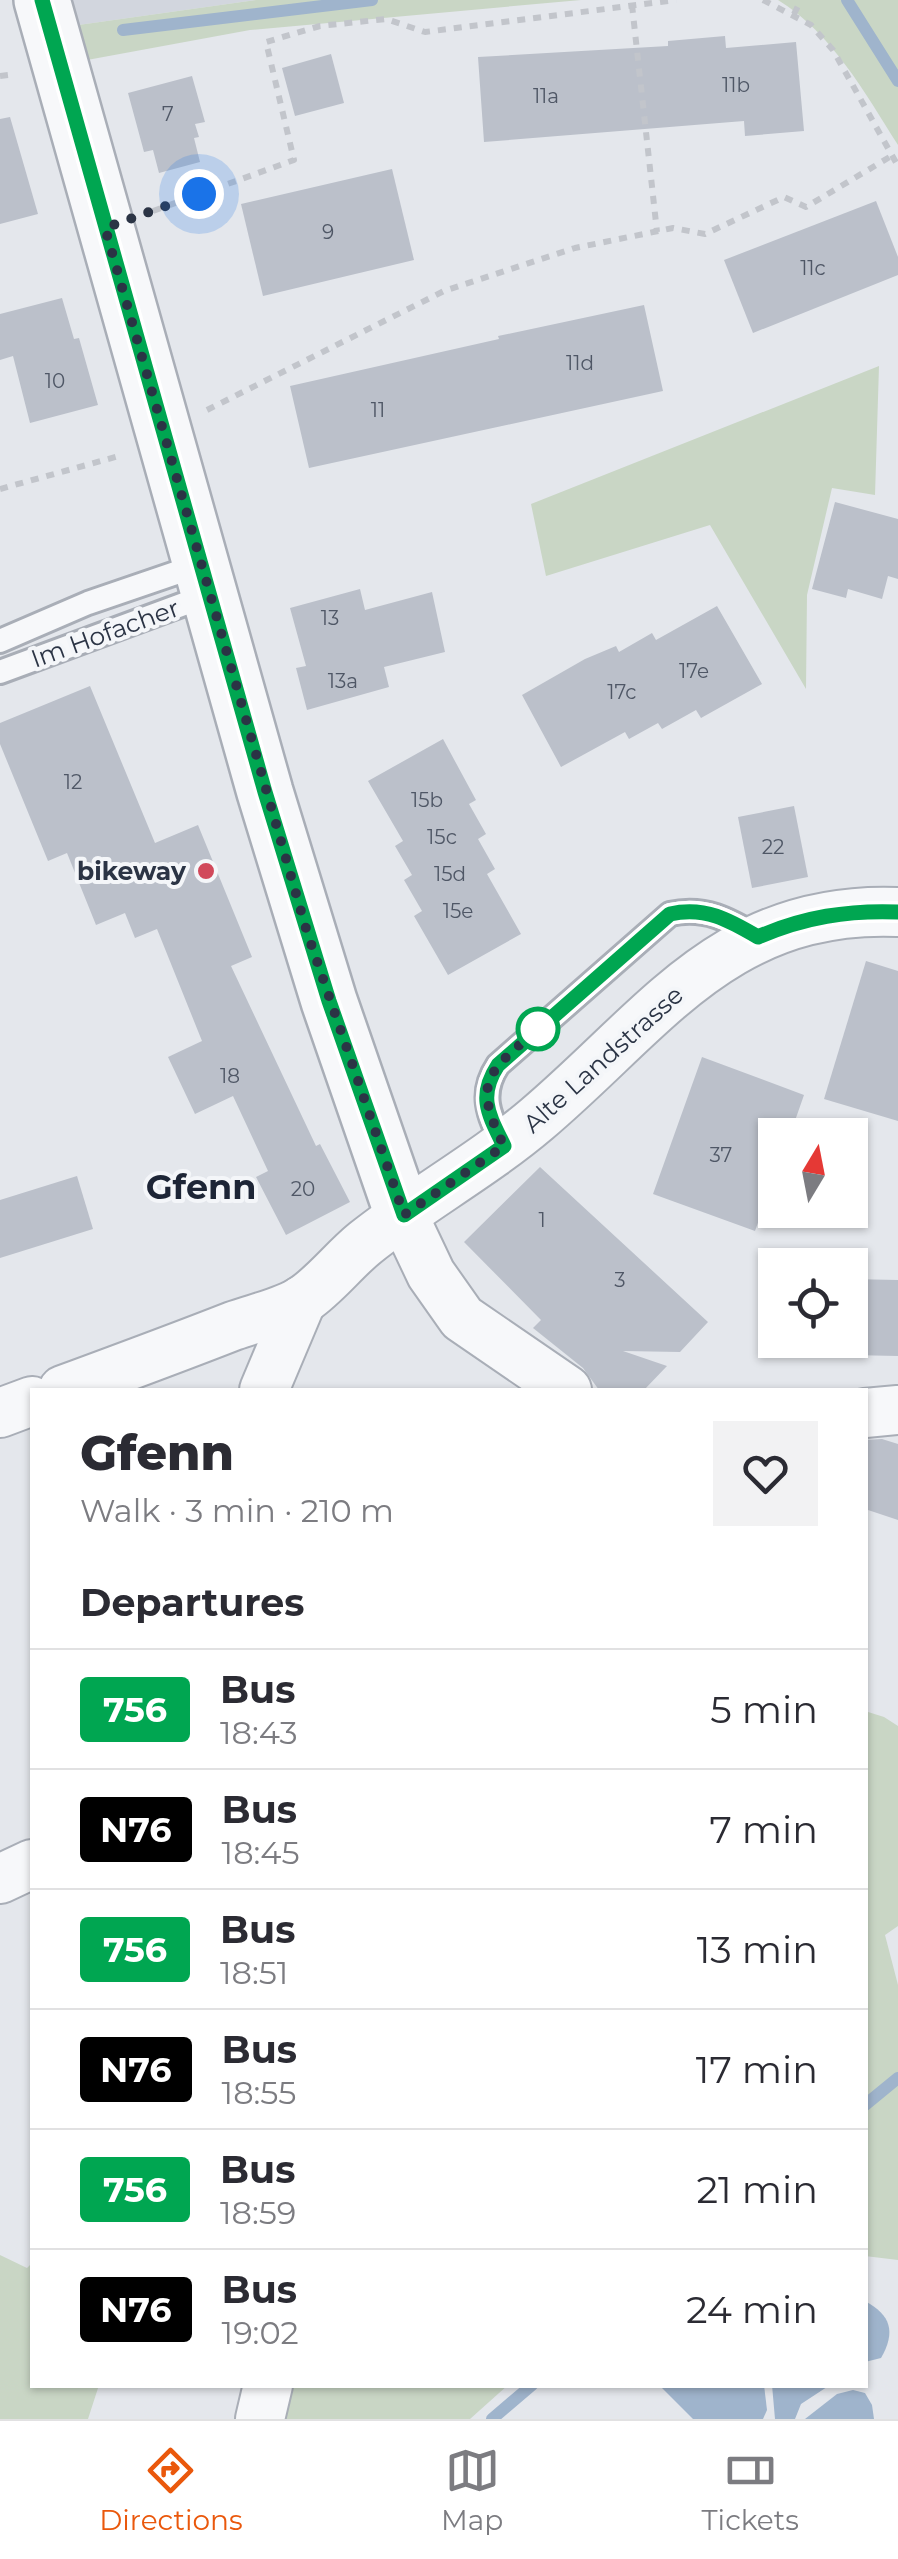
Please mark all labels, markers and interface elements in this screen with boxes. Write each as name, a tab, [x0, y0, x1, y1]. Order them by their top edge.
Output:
house number: 11b	[722, 73, 750, 97]
house number: 11a	[533, 84, 559, 108]
house number: 7	[162, 102, 174, 126]
your location	[174, 169, 224, 219]
house number: 9	[322, 220, 334, 244]
house number: 11c	[800, 256, 826, 280]
house number: 11d	[566, 351, 594, 375]
house number: 10	[45, 369, 65, 393]
house number: 11	[371, 398, 385, 422]
street label: Im Hofacher	[27, 592, 183, 674]
house number: 13	[321, 606, 339, 630]
house number: 17e	[679, 659, 709, 683]
house number: 13a	[328, 669, 358, 693]
house number: 17c	[607, 680, 637, 704]
house number: 12	[64, 770, 82, 794]
house number: 15b	[411, 788, 443, 812]
house number: 15c	[427, 825, 457, 849]
house number: 22	[762, 835, 784, 859]
place label: bikeway	[77, 856, 187, 886]
marker: bikeway	[195, 860, 217, 882]
house number: 15d	[434, 862, 466, 886]
house number: 15e	[443, 899, 473, 923]
street label: Alte Landstrasse	[517, 979, 689, 1139]
unlabelled marker	[517, 1008, 559, 1050]
house number: 18	[220, 1064, 240, 1088]
north arrow	[758, 1118, 868, 1228]
map controls	[758, 1118, 868, 1358]
house number: 37	[710, 1143, 732, 1167]
district label: Gfenn	[146, 1165, 256, 1208]
house number: 20	[291, 1177, 315, 1201]
house number: 1	[538, 1208, 546, 1232]
button: locate	[758, 1248, 868, 1358]
house number: 3	[614, 1268, 626, 1292]
button: heart	[713, 1421, 818, 1526]
text: Gfenn	[80, 1424, 234, 1482]
text: Walk · 3 min · 210 m	[80, 1491, 394, 1530]
text: Departures	[80, 1579, 304, 1626]
text: Bus	[220, 1666, 295, 1713]
text: 5 min	[710, 1686, 818, 1733]
text: 756	[103, 1688, 167, 1731]
text: 18:43	[220, 1713, 297, 1752]
text: Bus	[222, 1786, 297, 1833]
text: 7 min	[709, 1806, 818, 1853]
text: N76	[100, 1808, 172, 1851]
text: 18:45	[222, 1833, 300, 1872]
text: Bus	[220, 1906, 295, 1953]
text: 13 min	[697, 1926, 818, 1973]
text: 756	[103, 1928, 167, 1971]
text: 18:51	[220, 1953, 288, 1992]
text: Bus	[222, 2026, 297, 2073]
text: 17 min	[696, 2046, 818, 2093]
text: N76	[100, 2048, 172, 2091]
text: 18:55	[222, 2073, 296, 2112]
text: Bus	[220, 2146, 295, 2193]
text: 21 min	[697, 2166, 818, 2213]
text: 756	[103, 2168, 167, 2211]
text: 18:59	[220, 2193, 296, 2232]
text: Bus	[222, 2266, 297, 2313]
text: 24 min	[686, 2286, 818, 2333]
text: N76	[100, 2288, 172, 2331]
text: 19:02	[222, 2313, 299, 2352]
tab: Directions	[99, 2443, 243, 2537]
tab: Map	[441, 2443, 503, 2537]
tab: Tickets	[702, 2443, 799, 2537]

